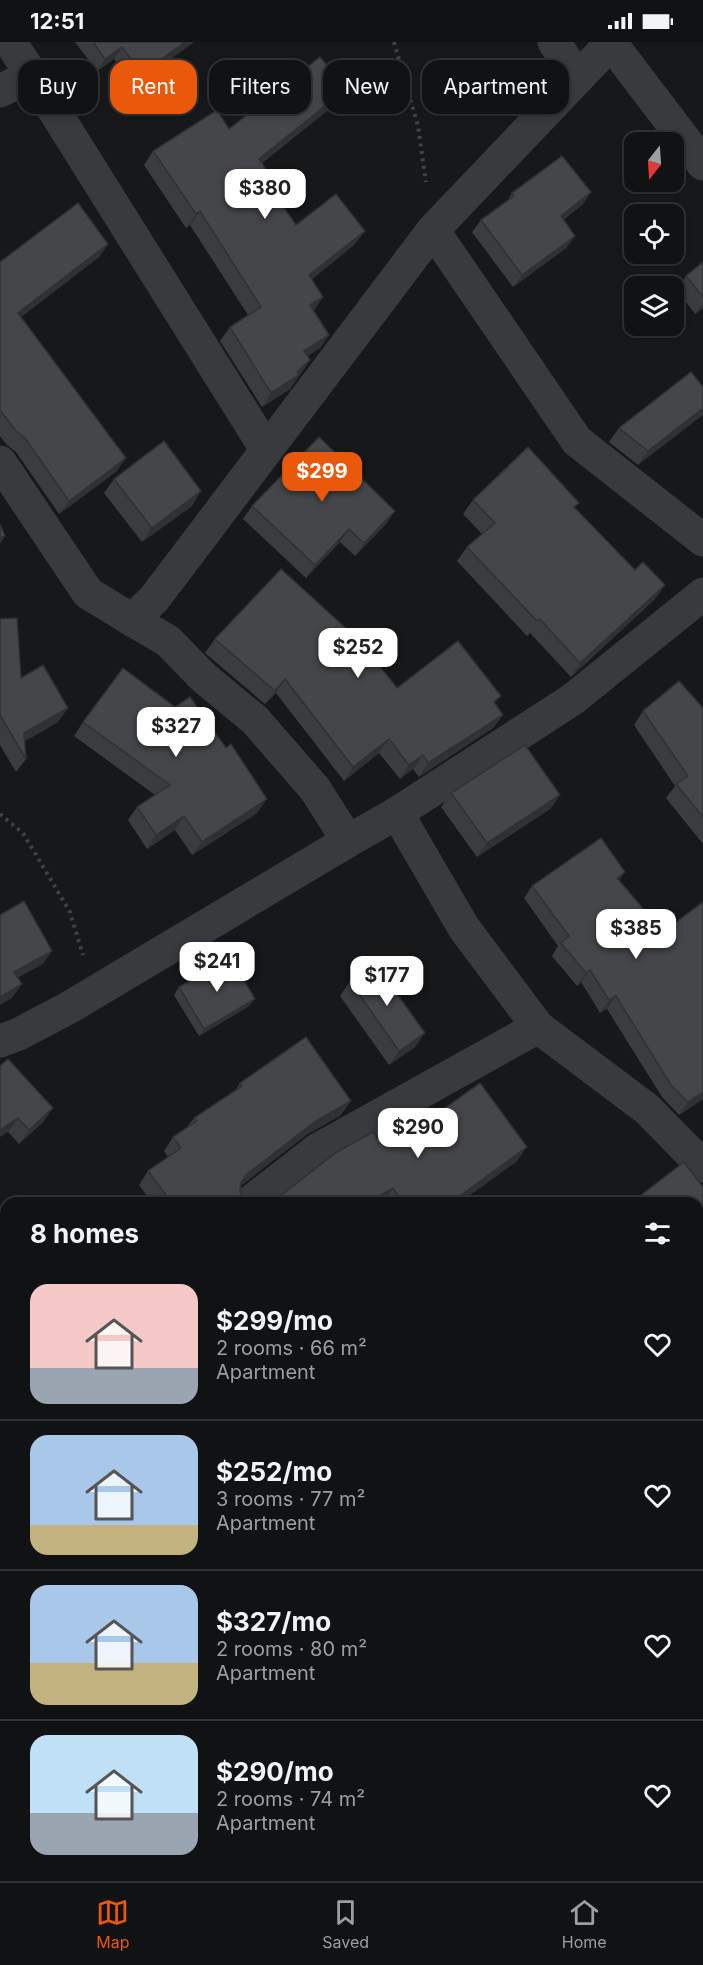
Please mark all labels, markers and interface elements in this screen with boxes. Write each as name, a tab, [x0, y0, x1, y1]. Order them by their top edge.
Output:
text: 12:51	[30, 8, 84, 34]
chip: Buy	[18, 60, 98, 114]
chip: Rent	[110, 60, 197, 114]
chip: Filters	[209, 60, 311, 114]
chip: New	[323, 60, 410, 114]
chip: Apartment	[422, 60, 569, 114]
north arrow	[624, 132, 684, 192]
map controls	[624, 132, 684, 336]
pin: $380	[229, 169, 301, 220]
text: $380	[239, 176, 291, 200]
button: locate	[624, 204, 684, 264]
button: layers	[624, 276, 684, 336]
pin: $299	[286, 452, 358, 503]
text: $299	[296, 459, 348, 483]
pin: $252	[322, 628, 394, 679]
text: $252	[332, 635, 384, 659]
pin: $327	[140, 707, 212, 758]
text: $327	[151, 714, 201, 738]
pin: $385	[600, 909, 672, 960]
text: $385	[610, 916, 662, 940]
pin: $241	[181, 942, 253, 993]
text: $241	[194, 949, 240, 973]
pin: $177	[351, 956, 423, 1007]
text: $177	[364, 963, 410, 987]
pin: $290	[382, 1108, 454, 1159]
text: $290	[392, 1115, 444, 1139]
icon: filters	[641, 1217, 674, 1250]
text: 8 homes	[30, 1218, 139, 1249]
text: $299/mo	[216, 1305, 333, 1336]
icon: home	[78, 1308, 150, 1380]
icon: heart	[641, 1328, 674, 1361]
text: 2 rooms · 66 m²	[216, 1336, 367, 1360]
text: Apartment	[216, 1360, 315, 1384]
text: $252/mo	[216, 1456, 332, 1487]
icon: home	[78, 1459, 150, 1531]
icon: heart	[641, 1479, 674, 1512]
text: 3 rooms · 77 m²	[216, 1487, 365, 1511]
text: Apartment	[216, 1511, 315, 1535]
text: $327/mo	[216, 1606, 331, 1637]
icon: home	[78, 1609, 150, 1681]
icon: heart	[641, 1629, 674, 1662]
text: 2 rooms · 80 m²	[216, 1637, 367, 1661]
text: Apartment	[216, 1661, 315, 1685]
text: $290/mo	[216, 1756, 334, 1787]
icon: home	[78, 1759, 150, 1831]
icon: heart	[641, 1779, 674, 1812]
text: 2 rooms · 74 m²	[216, 1787, 365, 1811]
text: Apartment	[216, 1811, 315, 1835]
tab: Map	[96, 1896, 130, 1952]
tab: Saved	[322, 1896, 369, 1952]
tab: Home	[562, 1896, 607, 1952]

